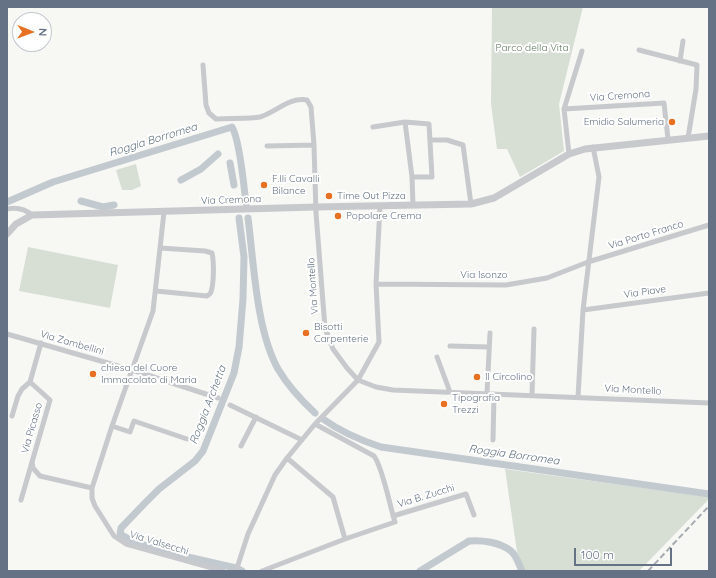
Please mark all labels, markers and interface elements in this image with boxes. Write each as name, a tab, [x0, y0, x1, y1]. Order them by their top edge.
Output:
north arrow	[12, 12, 52, 52]
text: N	[36, 28, 50, 36]
park label: Parco della Vita	[496, 42, 568, 54]
street label: Via Cremona	[589, 88, 651, 104]
place label: Emidio Salumeria	[584, 116, 664, 128]
marker: Emidio Salumeria	[667, 117, 677, 127]
water label: Roggia Borromea	[107, 120, 199, 160]
place label: F.lli Cavalli Bilance	[272, 173, 319, 196]
marker: F.lli Cavalli Bilance	[259, 180, 269, 190]
place label: Time Out Pizza	[337, 190, 406, 202]
marker: Time Out Pizza	[324, 191, 334, 201]
street label: Via Cremona	[201, 193, 261, 207]
place label: Popolare Crema	[346, 210, 421, 222]
marker: Popolare Crema	[333, 211, 343, 221]
street label: Via Porto Franco	[607, 218, 685, 252]
street label: Via Montello	[305, 257, 321, 315]
street label: Via Isonzo	[460, 269, 508, 281]
street label: Via Piave	[623, 283, 667, 301]
place label: Bisotti Carpenterie	[314, 321, 369, 344]
street label: Via Zambellini	[39, 328, 105, 358]
marker: Bisotti Carpenterie	[301, 328, 311, 338]
place label: chiesa del Cuore Immacolato di Maria	[101, 362, 197, 386]
water label: Roggia Archetta	[187, 364, 229, 446]
marker: chiesa del Cuore Immacolato di Maria	[88, 369, 98, 379]
place label: Il Circolino	[485, 371, 532, 383]
marker: Il Circolino	[472, 372, 482, 382]
street label: Via Montello	[604, 383, 662, 397]
place label: Tipografia Trezzi	[452, 392, 500, 416]
marker: Tipografia Trezzi	[439, 399, 449, 409]
street label: Via Picasso	[19, 401, 45, 455]
water label: Roggia Borromea	[468, 442, 560, 468]
street label: Via B. Zucchi	[396, 482, 456, 510]
street label: Via Valsecchi	[128, 528, 190, 558]
scale bar	[576, 540, 674, 566]
text: 100 m	[581, 547, 614, 562]

